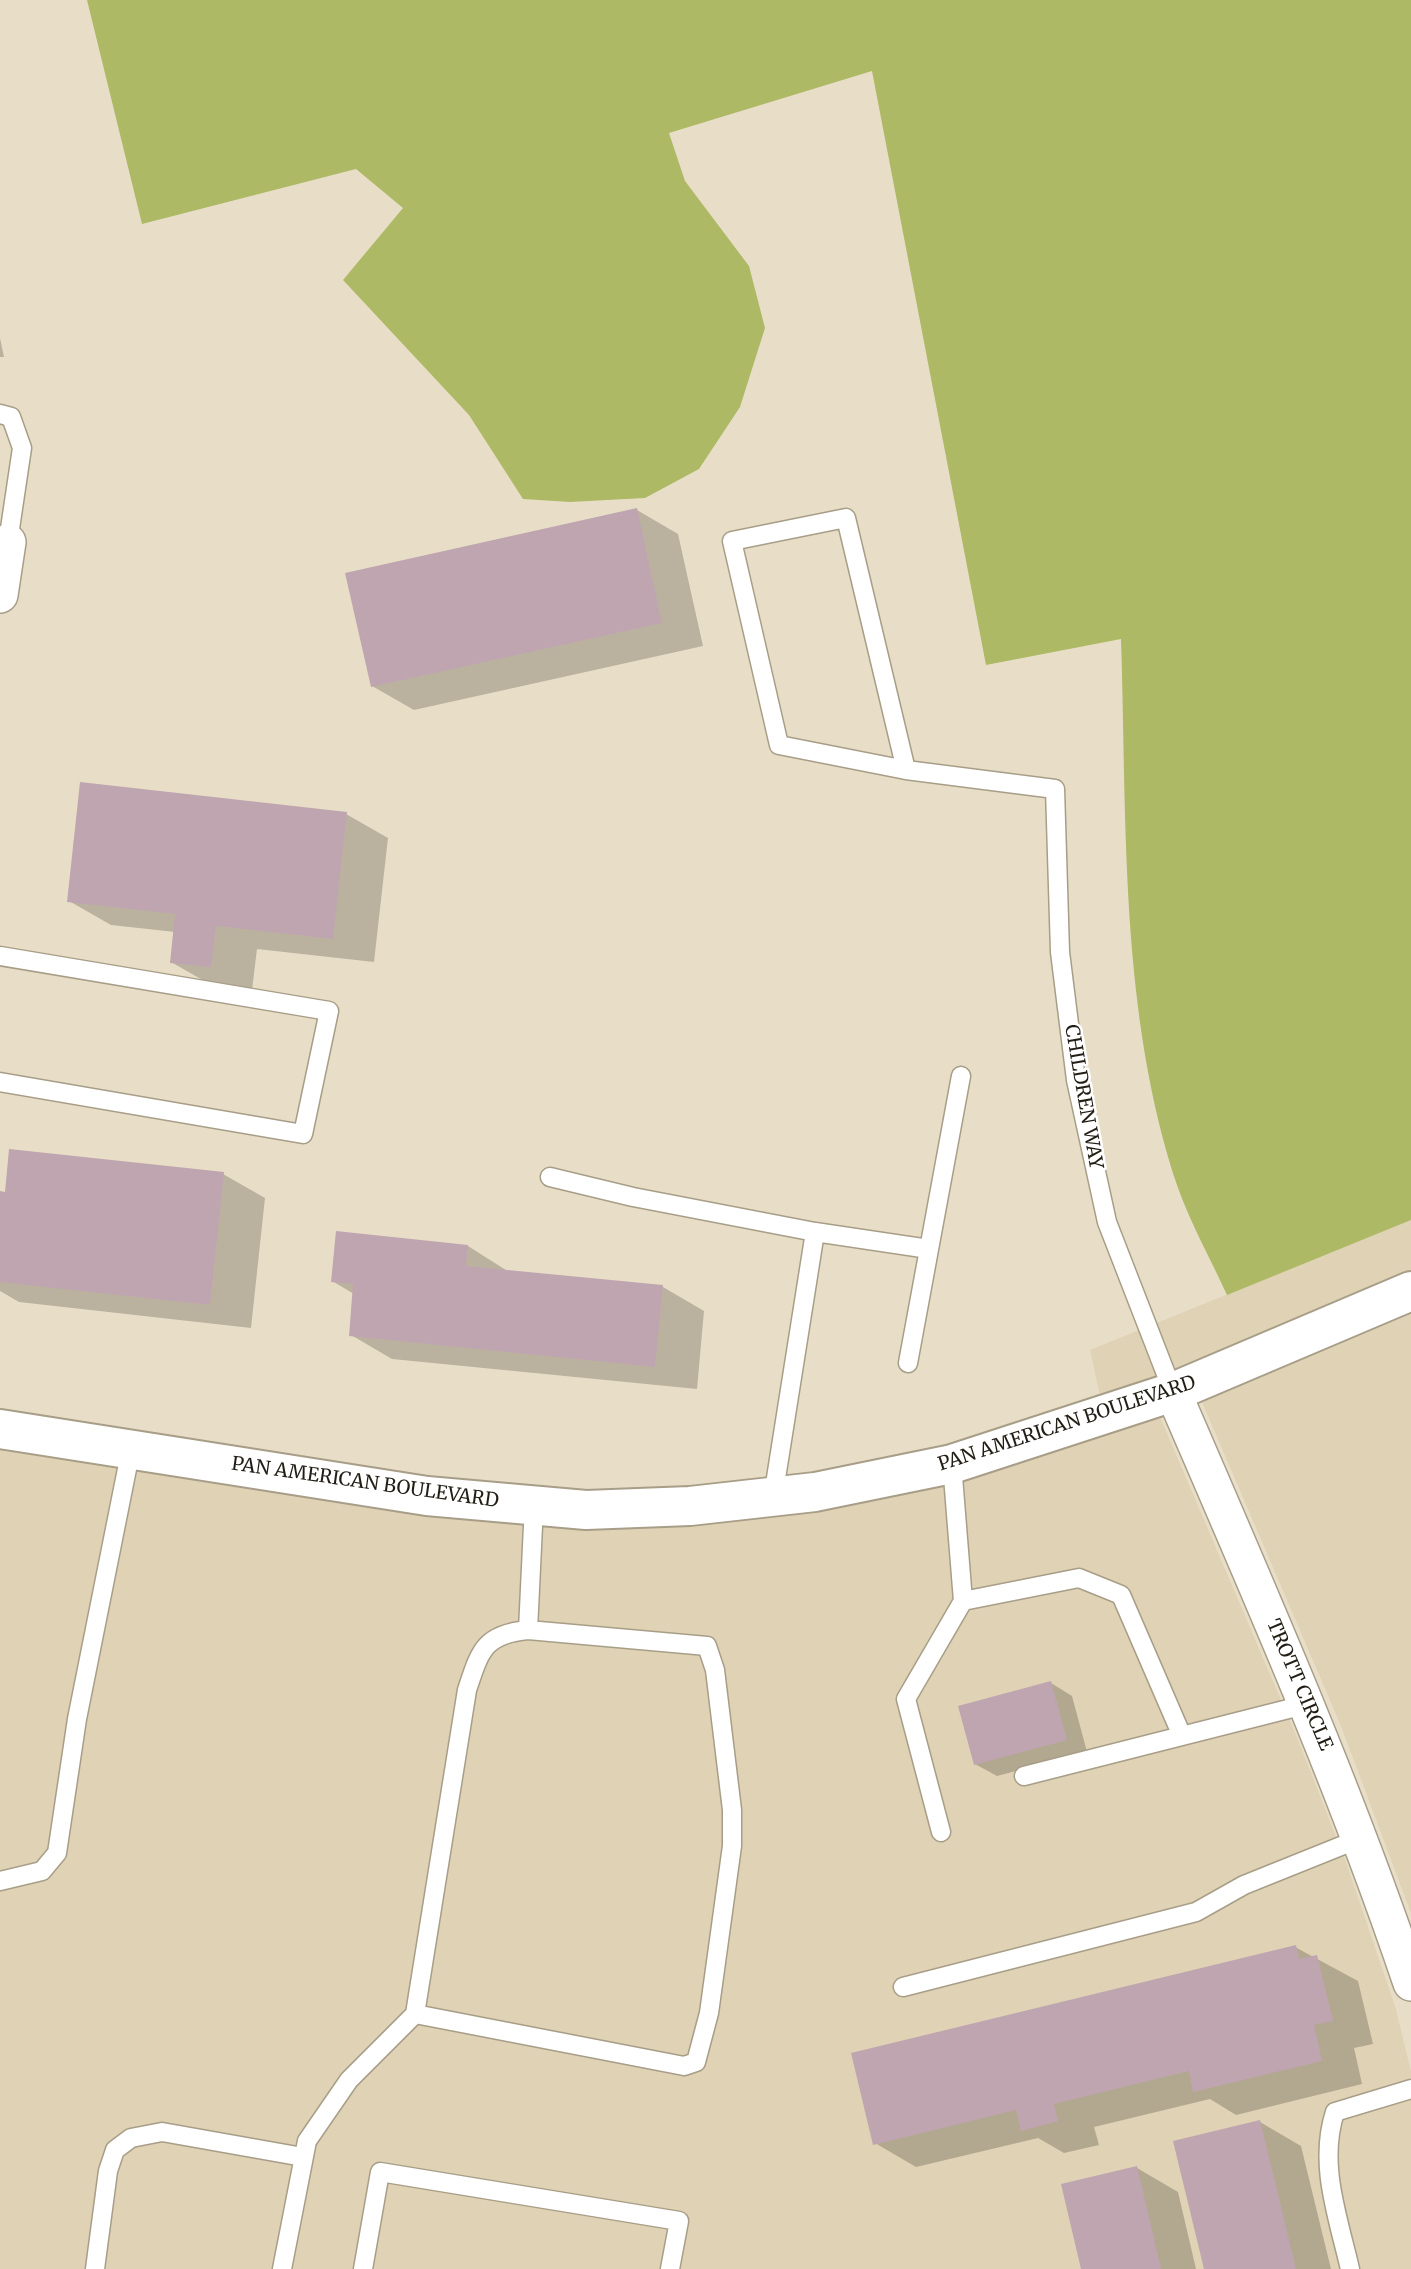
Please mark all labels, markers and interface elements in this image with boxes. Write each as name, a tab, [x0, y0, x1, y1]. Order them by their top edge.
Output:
street label: CHILDREN WAY	[1059, 1023, 1107, 1171]
street label: PAN AMERICAN BOULEVARD	[935, 1371, 1199, 1477]
street label: PAN AMERICAN BOULEVARD	[230, 1453, 500, 1513]
street label: TROTT CIRCLE	[1261, 1616, 1337, 1754]

